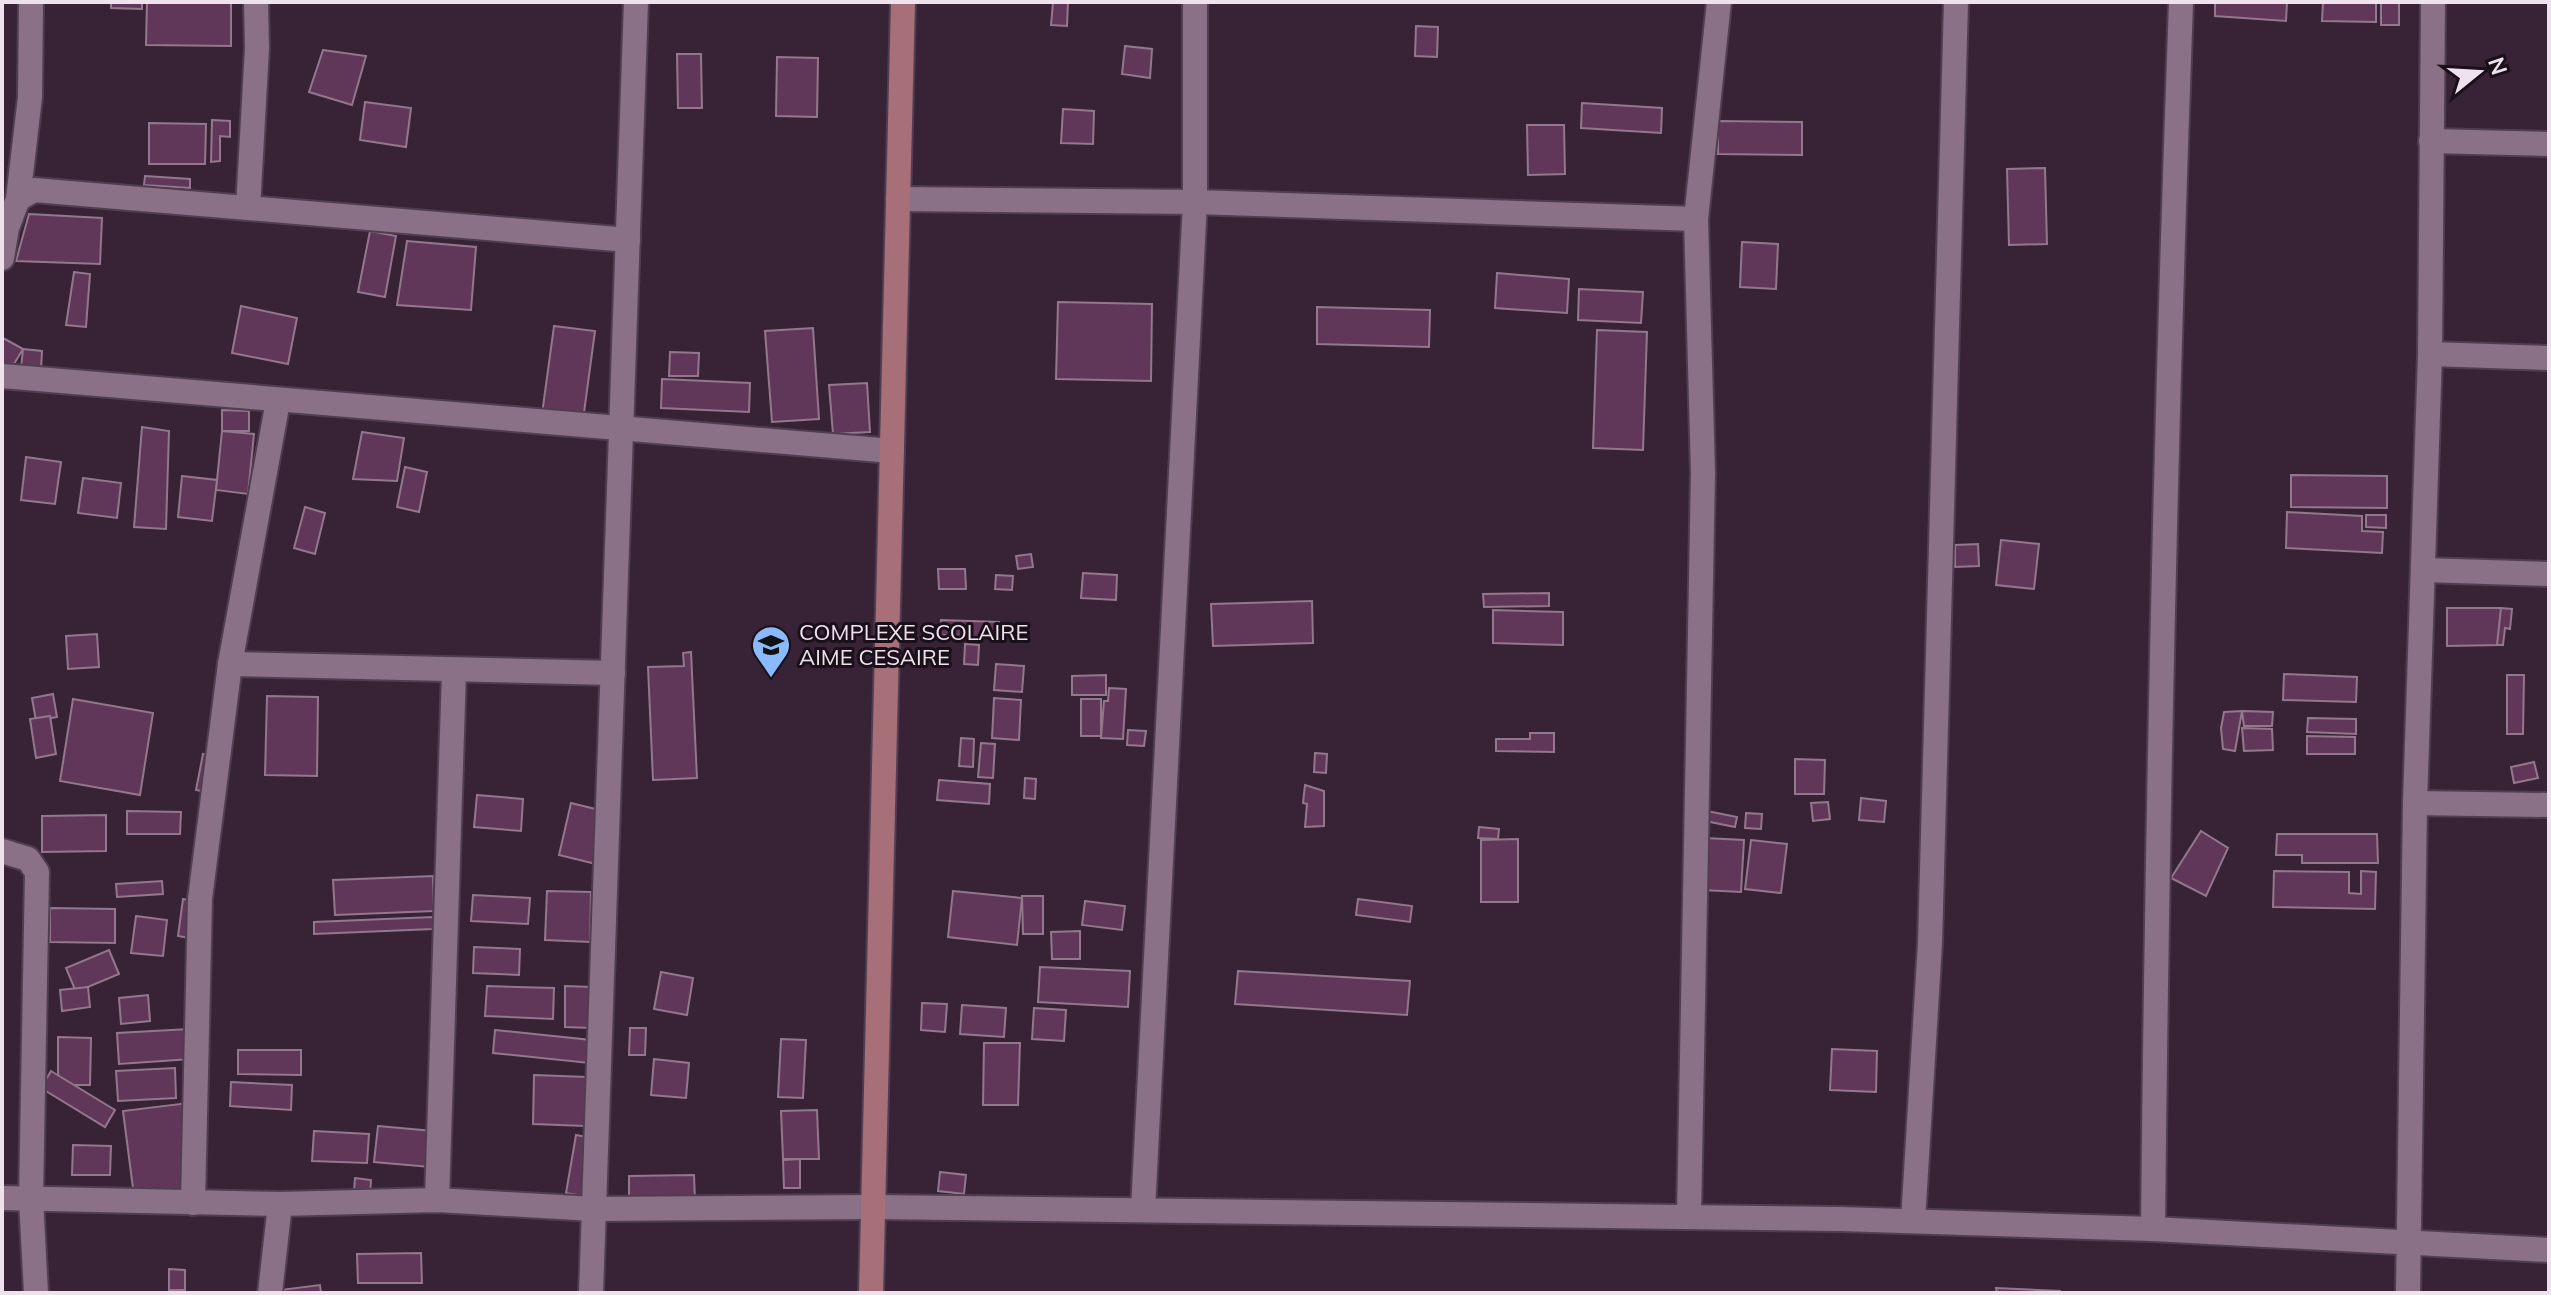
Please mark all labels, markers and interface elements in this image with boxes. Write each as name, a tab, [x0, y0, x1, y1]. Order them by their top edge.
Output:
north arrow	[2439, 32, 2519, 112]
text: N	[2482, 54, 2514, 78]
place label: COMPLEXE SCOLAIRE AIME CESAIRE	[799, 618, 1028, 671]
school or university icon: COMPLEXE SCOLAIRE AIME CESAIRE	[750, 624, 792, 679]

